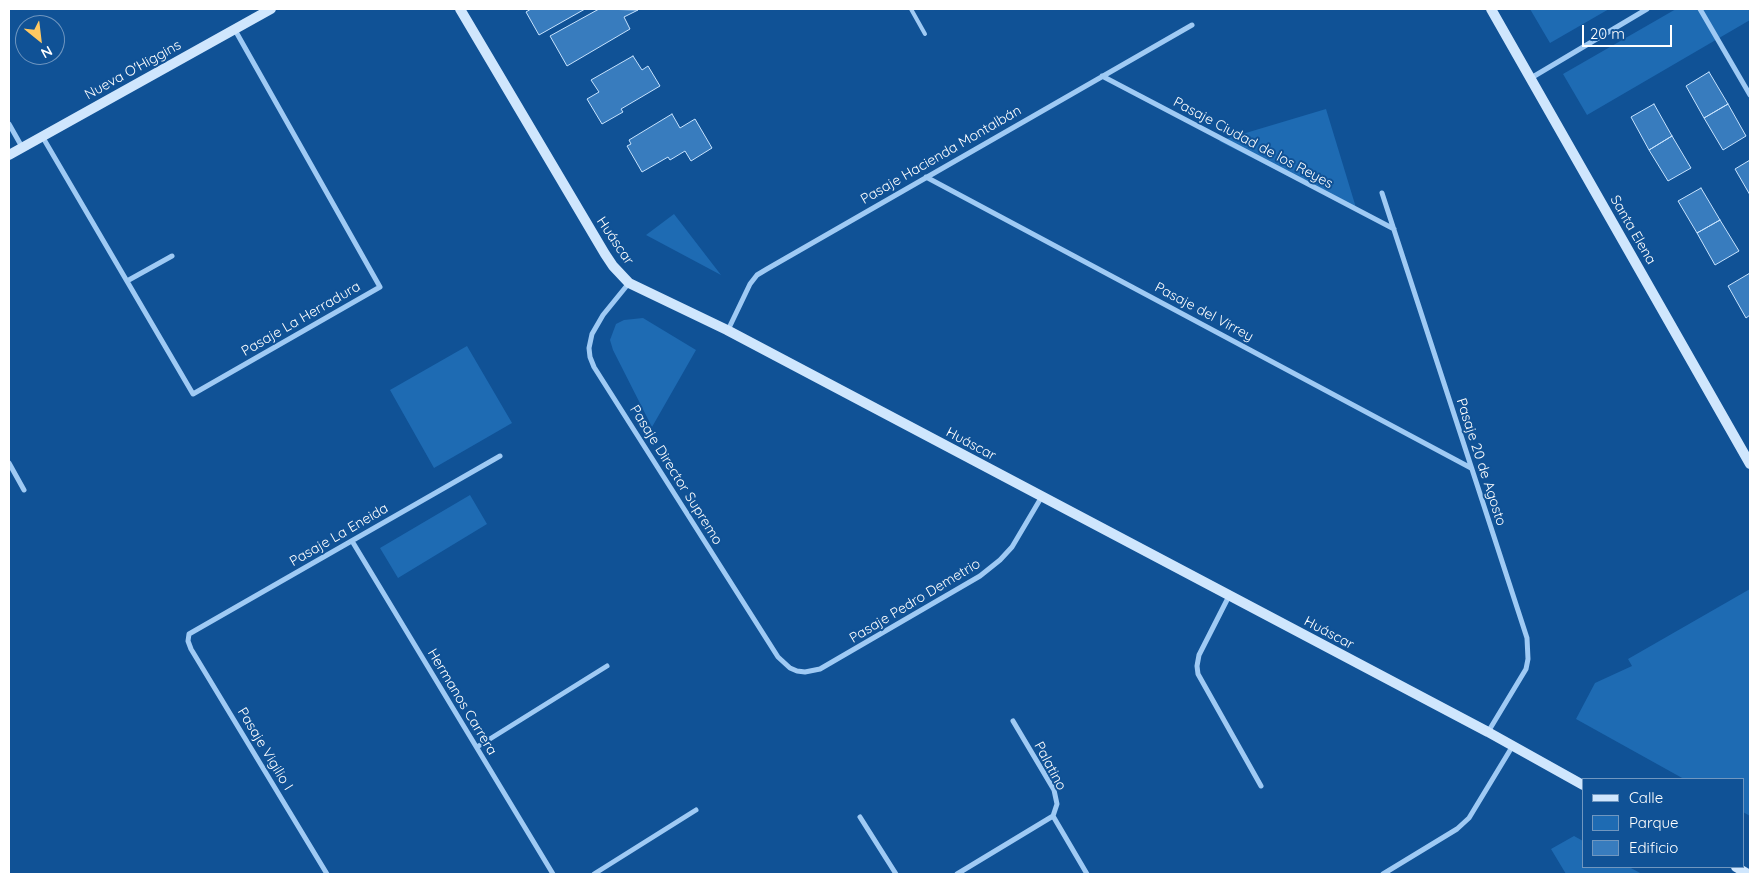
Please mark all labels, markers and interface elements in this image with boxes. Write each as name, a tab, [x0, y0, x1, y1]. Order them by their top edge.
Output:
north arrow	[15, 15, 65, 65]
scale bar	[1584, 15, 1674, 47]
text: 20 m	[1590, 24, 1625, 43]
street label: Nueva O'Higgins	[82, 37, 184, 103]
text: N	[38, 42, 56, 63]
street label: Pasaje Ciudad de los Reyes	[1170, 94, 1336, 192]
street label: Pasaje Hacienda Montalbán	[858, 102, 1024, 208]
street label: Santa Elena	[1606, 192, 1660, 268]
street label: Huáscar	[593, 214, 637, 268]
street label: Pasaje La Herradura	[238, 278, 364, 360]
street label: Pasaje del Virrey	[1152, 279, 1256, 345]
street label: Pasaje 20 de Agosto	[1452, 396, 1510, 528]
street label: Pasaje Director Supremo	[626, 402, 726, 548]
street label: Huáscar	[943, 424, 999, 464]
street label: Pasaje La Eneida	[287, 500, 391, 570]
street label: Pasaje Pedro Demetrio	[846, 555, 984, 647]
street label: Huáscar	[1301, 613, 1357, 653]
street label: Hermanos Carrera	[424, 646, 500, 758]
street label: Pasaje Vigilio I	[234, 705, 296, 793]
street label: Palatino	[1030, 739, 1070, 793]
legend	[1582, 778, 1744, 868]
text: Calle	[1629, 788, 1663, 807]
text: Parque	[1629, 813, 1679, 832]
text: Edificio	[1629, 838, 1678, 857]

